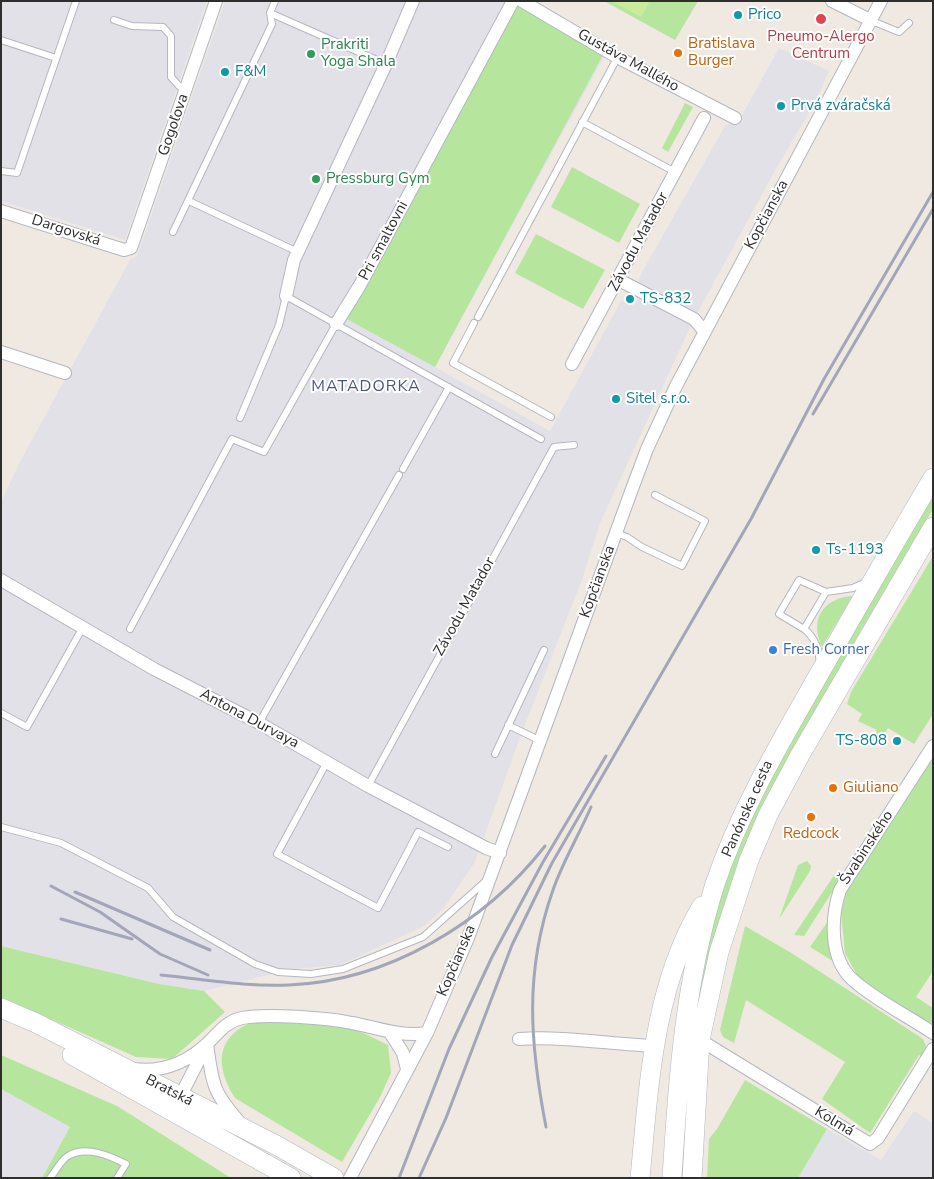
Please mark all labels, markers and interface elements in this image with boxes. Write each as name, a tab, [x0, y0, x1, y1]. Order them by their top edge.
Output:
place label: Prico	[748, 6, 781, 24]
marker: Prico	[732, 9, 744, 21]
marker: Pneumo-Alergo Centrum	[814, 12, 828, 26]
street label: Gustáva Mallého	[574, 26, 682, 96]
place label: Pneumo-Alergo Centrum	[767, 28, 875, 63]
place label: Bratislava Burger	[688, 35, 755, 70]
place label: Prakriti Yoga Shala	[321, 36, 396, 71]
marker: Bratislava Burger	[672, 47, 684, 59]
marker: Prakriti Yoga Shala	[305, 48, 317, 60]
place label: F&M	[235, 63, 266, 81]
marker: F&M	[219, 66, 231, 78]
street label: Gogoľova	[155, 92, 193, 158]
place label: Prvá zváračská	[791, 97, 891, 115]
marker: Prvá zváračská	[775, 100, 787, 112]
place label: Pressburg Gym	[326, 170, 430, 188]
marker: Pressburg Gym	[310, 173, 322, 185]
street label: Kopčianska	[741, 177, 793, 253]
street label: Závodu Matador	[605, 189, 673, 295]
street label: Pri smaltovni	[356, 198, 412, 284]
street label: Dargovská	[29, 211, 103, 251]
place label: TS-832	[640, 290, 691, 308]
marker: TS-832	[624, 293, 636, 305]
district label: MATADORKA	[310, 377, 422, 397]
place label: Sitel s.r.o.	[626, 390, 690, 408]
marker: Sitel s.r.o.	[610, 393, 622, 405]
place label: Ts-1193	[826, 541, 883, 559]
street label: Kopčianska	[577, 543, 619, 621]
marker: Ts-1193	[810, 544, 822, 556]
street label: Závodu Matador	[430, 555, 500, 659]
place label: Fresh Corner	[783, 641, 869, 659]
marker: Fresh Corner	[767, 644, 779, 656]
street label: Antona Durvaya	[196, 685, 302, 753]
place label: TS-808	[836, 732, 887, 750]
marker: TS-808	[891, 735, 903, 747]
street label: Panónska cesta	[719, 758, 777, 860]
place label: Giuliano	[843, 779, 899, 797]
marker: Giuliano	[827, 782, 839, 794]
street label: Švabinského	[836, 808, 898, 888]
marker: Redcock	[805, 811, 817, 823]
place label: Redcock	[783, 825, 839, 843]
street label: Kopčianska	[434, 923, 480, 999]
street label: Bratská	[142, 1071, 196, 1111]
street label: Kolmá	[811, 1103, 857, 1141]

